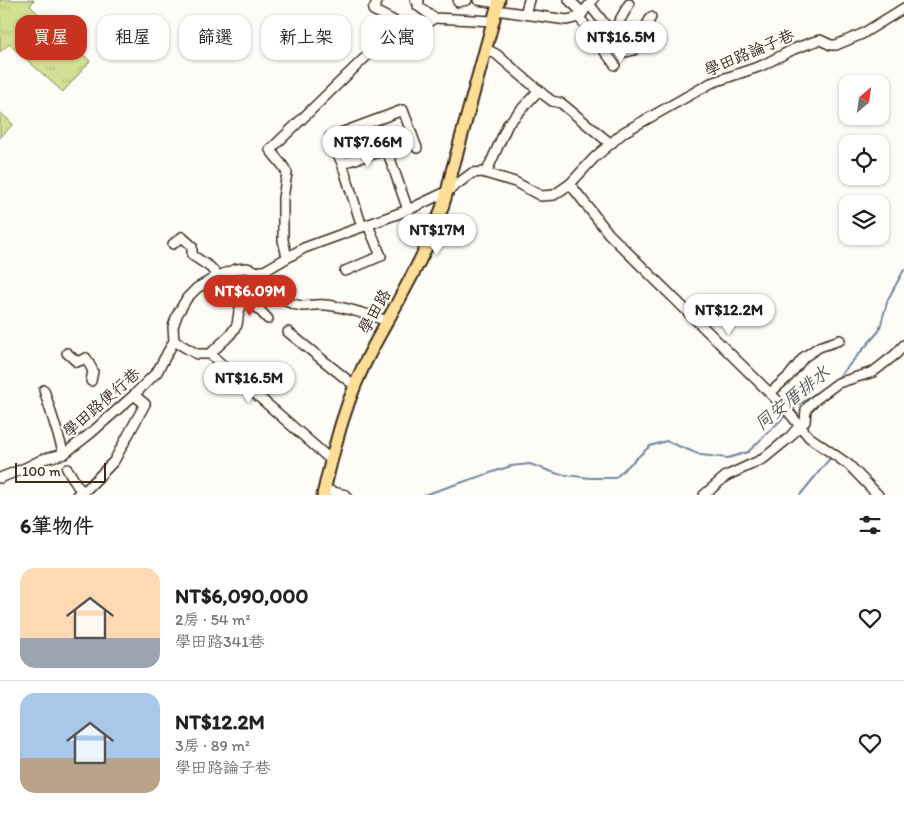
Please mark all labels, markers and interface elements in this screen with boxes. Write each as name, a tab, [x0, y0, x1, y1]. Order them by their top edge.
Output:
chip: 買屋	[15, 15, 87, 60]
chip: 租屋	[97, 15, 169, 60]
chip: 篩選	[179, 15, 251, 60]
chip: 新上架	[261, 15, 351, 60]
chip: 公寓	[361, 15, 433, 60]
pin: NT$16.5M	[569, 20, 673, 63]
street label: 學田路論子巷	[701, 25, 797, 80]
text: NT$16.5M	[587, 27, 655, 46]
north arrow	[839, 75, 889, 125]
map controls	[839, 75, 889, 245]
pin: NT$7.66M	[316, 126, 420, 168]
text: NT$7.66M	[333, 132, 403, 151]
button: locate	[839, 135, 889, 185]
button: layers	[839, 195, 889, 245]
pin: NT$17M	[396, 214, 478, 256]
text: NT$17M	[409, 220, 465, 239]
pin: NT$6.09M	[198, 274, 302, 317]
text: NT$6.09M	[215, 281, 286, 300]
street label: 學田路	[354, 286, 394, 337]
pin: NT$12.2M	[677, 294, 781, 336]
text: NT$12.2M	[695, 300, 763, 319]
water label: 同安厝排水	[750, 361, 835, 435]
pin: NT$16.5M	[197, 362, 301, 404]
street label: 學田路便行巷	[59, 364, 144, 441]
text: NT$16.5M	[215, 368, 283, 387]
scale bar	[15, 460, 106, 483]
text: 100 m	[22, 463, 61, 480]
icon: filters	[856, 511, 884, 539]
text: 6筆物件	[20, 513, 94, 538]
text: NT$6,090,000	[175, 583, 308, 608]
icon: home	[60, 588, 120, 648]
icon: heart	[856, 604, 884, 632]
text: 2房 · 54 m²	[175, 610, 251, 629]
text: 學田路341巷	[175, 632, 265, 651]
text: NT$12.2M	[175, 709, 265, 734]
icon: home	[60, 713, 120, 773]
icon: heart	[856, 729, 884, 757]
text: 3房 · 89 m²	[175, 736, 250, 755]
text: 學田路論子巷	[175, 758, 271, 777]

